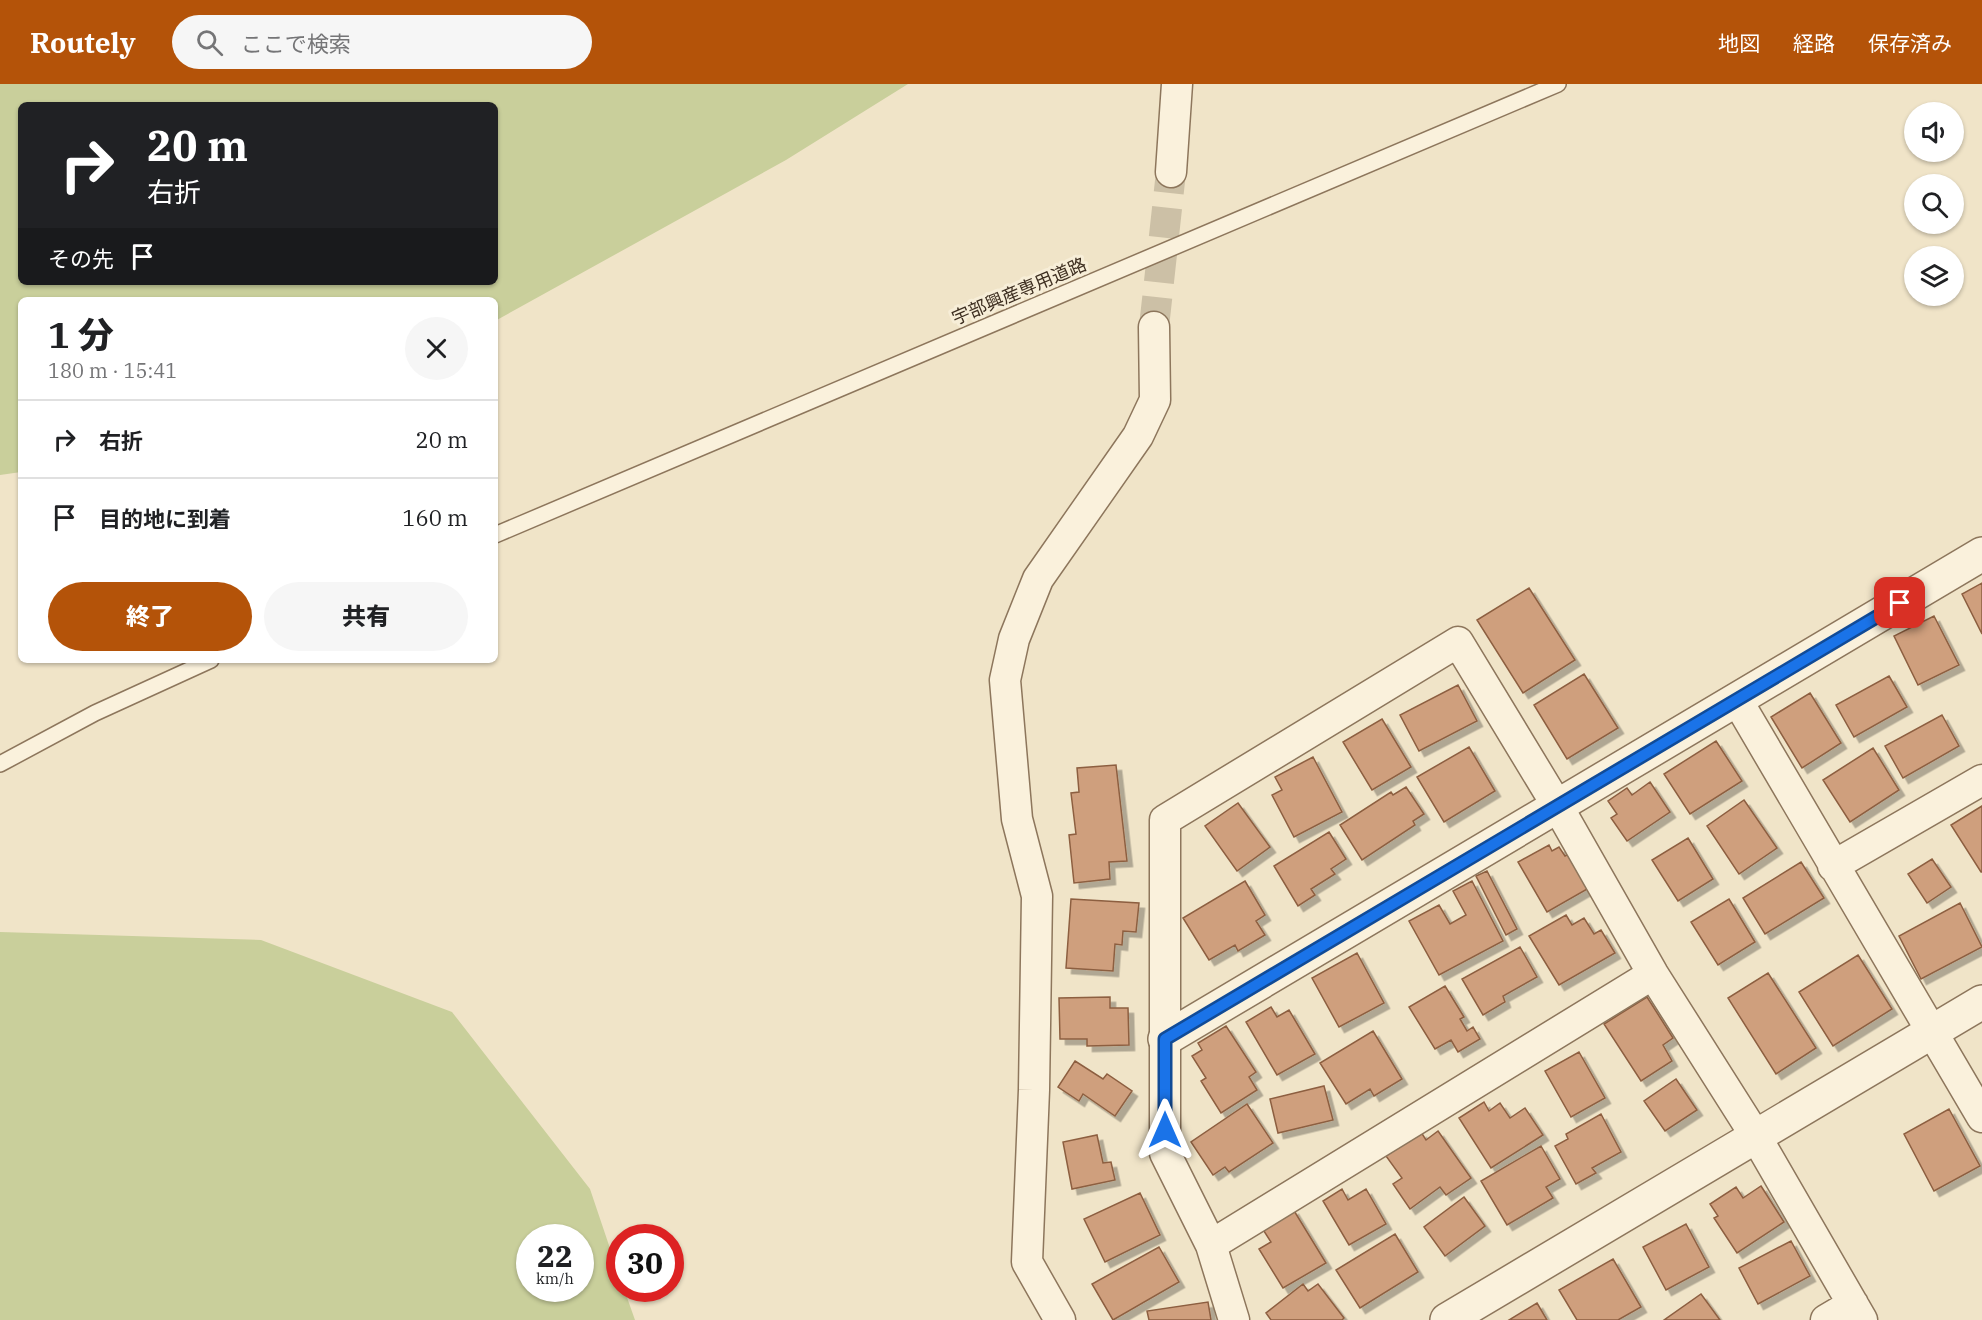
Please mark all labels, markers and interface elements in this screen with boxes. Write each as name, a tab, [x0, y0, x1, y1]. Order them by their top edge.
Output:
search box	[172, 15, 592, 69]
text: Routely	[30, 24, 136, 61]
icon: search	[193, 26, 226, 59]
text: ここで検索	[241, 29, 351, 58]
text: 地図	[1718, 29, 1760, 57]
text: 経路	[1793, 29, 1835, 57]
text: 保存済み	[1868, 29, 1952, 57]
map controls	[1904, 102, 1964, 306]
button: sound	[1904, 102, 1964, 162]
text: 20 m	[147, 118, 248, 173]
icon: right	[48, 126, 126, 204]
text: 右折	[147, 174, 201, 209]
button: search	[1904, 174, 1964, 234]
icon: arrive	[126, 240, 159, 273]
text: その先	[48, 244, 114, 273]
button: layers	[1904, 246, 1964, 306]
street label: 宇部興産専用道路	[948, 252, 1090, 330]
text: 1 分	[48, 311, 114, 358]
button: close	[405, 317, 468, 380]
text: 180 m · 15:41	[48, 357, 177, 384]
icon: right	[48, 423, 81, 456]
text: 20 m	[416, 425, 468, 454]
text: 右折	[99, 426, 143, 455]
icon: arrive	[48, 501, 81, 534]
text: 160 m	[402, 503, 468, 532]
text: 目的地に到着	[99, 504, 231, 533]
pin	[1874, 577, 1925, 628]
button: 終了	[48, 582, 252, 651]
button: 共有	[264, 582, 468, 651]
icon: arrive	[1883, 586, 1916, 619]
position arrow	[1133, 1098, 1197, 1162]
speed limit sign: 30	[606, 1224, 684, 1302]
text: 22	[537, 1236, 573, 1275]
text: km/h	[536, 1269, 574, 1288]

